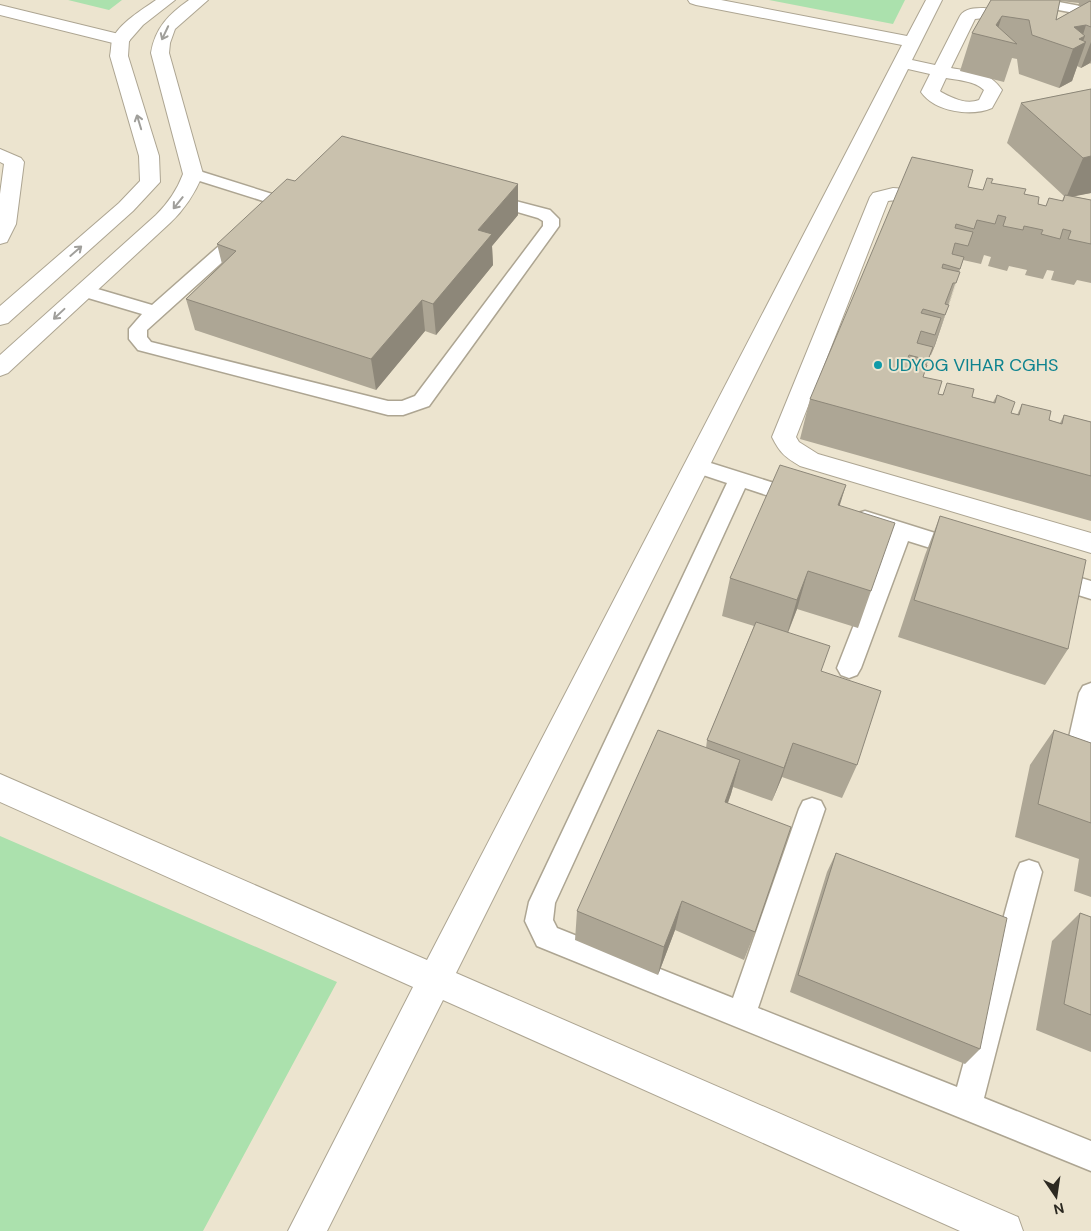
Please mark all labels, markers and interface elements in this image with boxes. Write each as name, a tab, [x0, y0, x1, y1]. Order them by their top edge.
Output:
one-way arrow	[159, 25, 169, 40]
one-way arrow	[133, 115, 143, 131]
one-way arrow	[172, 197, 183, 210]
one-way arrow	[70, 246, 83, 257]
one-way arrow	[52, 308, 65, 320]
place label: UDYOG VIHAR CGHS	[888, 353, 1058, 377]
marker: UDYOG VIHAR CGHS	[872, 359, 884, 371]
north arrow	[1031, 1171, 1081, 1221]
text: N	[1052, 1199, 1066, 1219]

